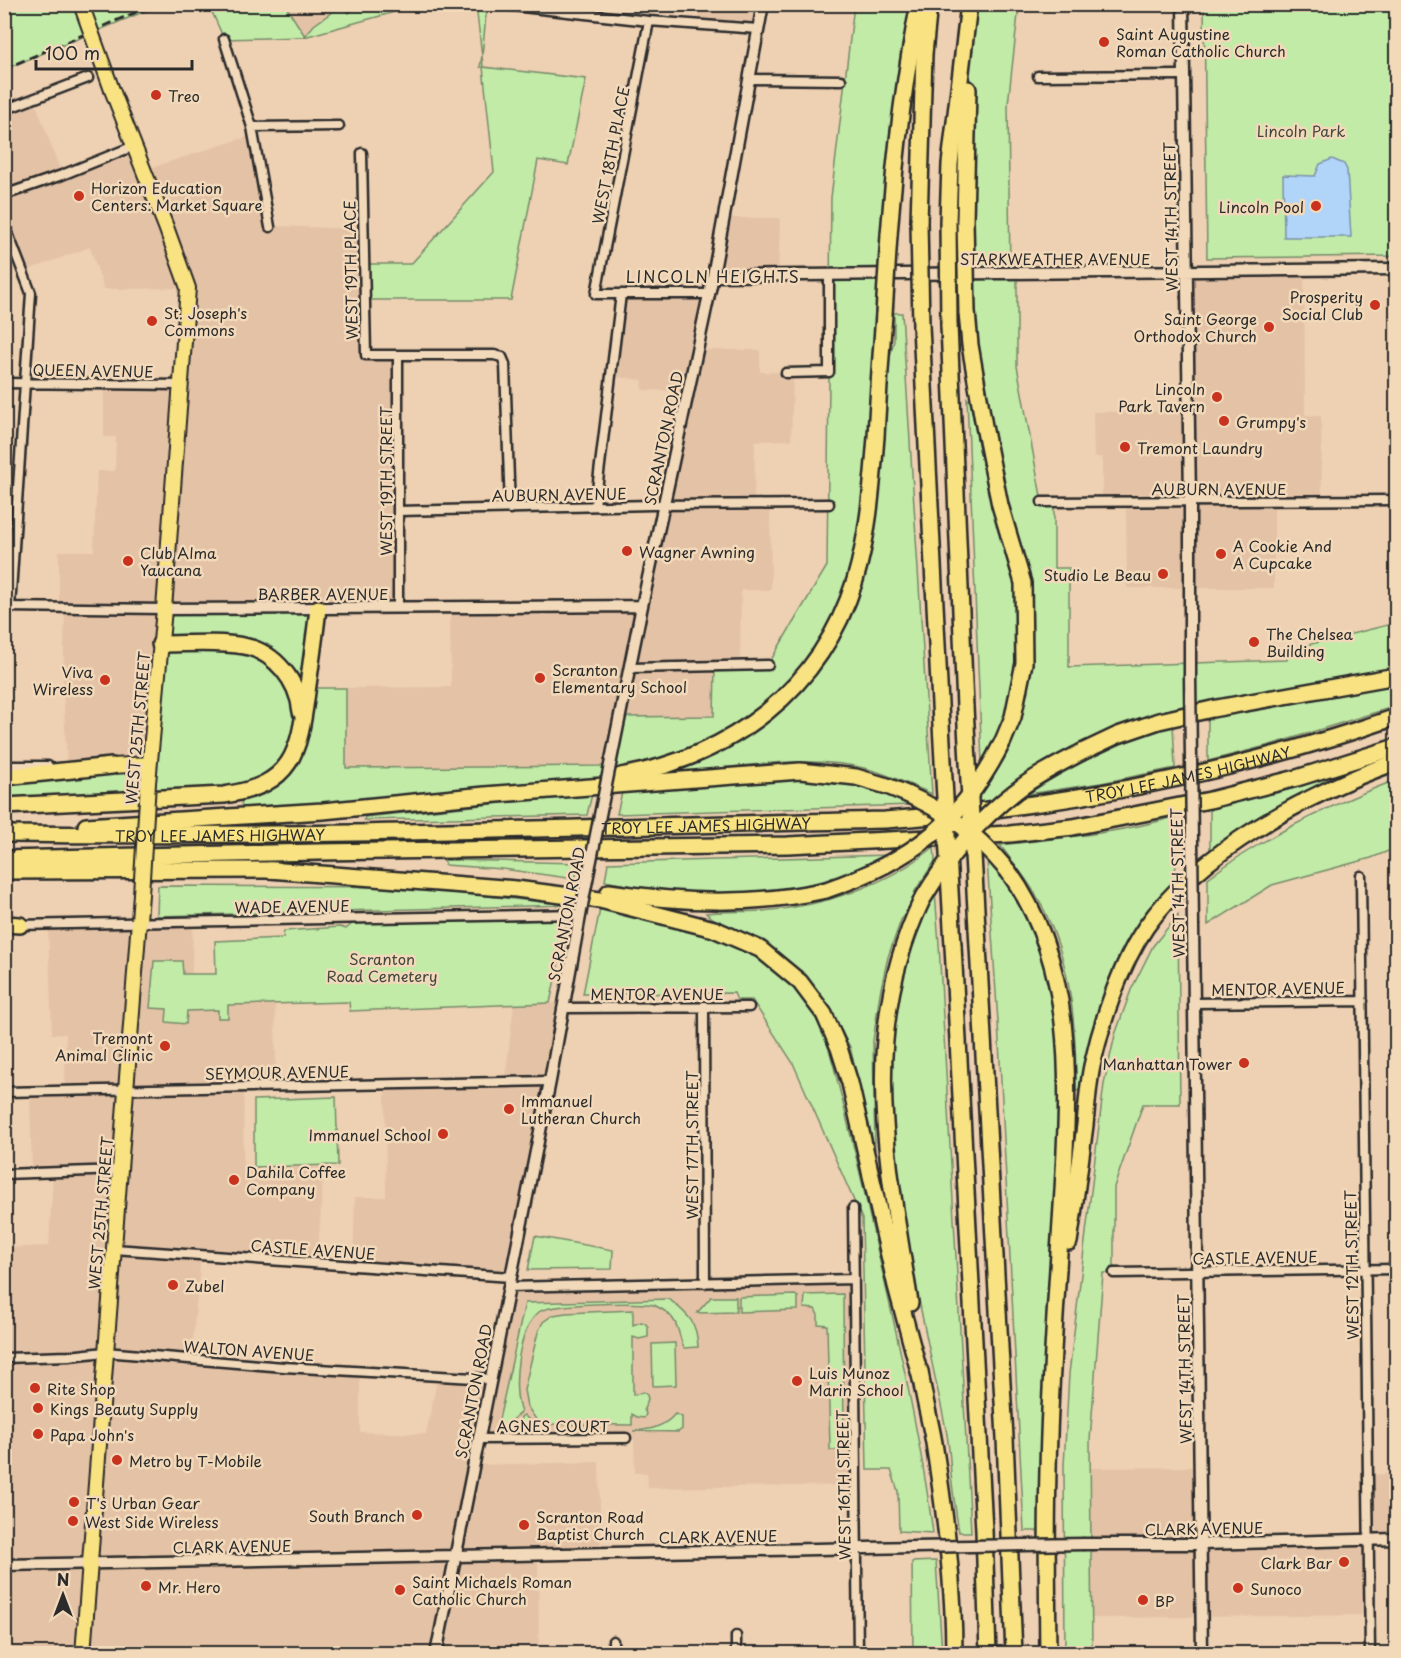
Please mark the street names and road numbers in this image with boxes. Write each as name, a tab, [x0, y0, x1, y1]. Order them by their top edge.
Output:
street label: WEST 18TH PLACE	[585, 84, 635, 226]
street label: WEST 14TH STREET	[1157, 141, 1183, 292]
street label: WEST 19TH PLACE	[337, 200, 363, 340]
street label: STARKWEATHER AVENUE	[960, 247, 1150, 270]
street label: QUEEN AVENUE	[32, 357, 154, 383]
street label: SCRANTON ROAD	[638, 369, 688, 507]
street label: WEST 19TH STREET	[374, 406, 397, 556]
street label: AUBURN AVENUE	[1152, 477, 1286, 500]
street label: AUBURN AVENUE	[491, 481, 627, 507]
street label: BARBER AVENUE	[257, 582, 389, 605]
street label: WEST 25TH STREET	[119, 650, 155, 805]
street label: TROY LEE JAMES HIGHWAY	[1083, 739, 1294, 807]
street label: WEST 14TH STREET	[1164, 807, 1190, 958]
street label: TROY LEE JAMES HIGHWAY	[601, 810, 811, 839]
street label: TROY LEE JAMES HIGHWAY	[115, 822, 325, 846]
street label: SCRANTON ROAD	[542, 845, 590, 983]
street label: WADE AVENUE	[234, 893, 350, 919]
street label: MENTOR AVENUE	[1211, 975, 1345, 1001]
street label: MENTOR AVENUE	[590, 982, 724, 1005]
street label: SEYMOUR AVENUE	[205, 1059, 349, 1085]
street label: WEST 17TH STREET	[680, 1070, 703, 1220]
street label: WEST 25TH STREET	[82, 1135, 118, 1290]
street label: WEST 12TH STREET	[1338, 1189, 1364, 1340]
street label: CASTLE AVENUE	[250, 1233, 376, 1265]
street label: CASTLE AVENUE	[1192, 1244, 1318, 1270]
street label: WEST 14TH STREET	[1171, 1293, 1197, 1444]
street label: SCRANTON ROAD	[449, 1322, 497, 1460]
street label: WALTON AVENUE	[183, 1334, 315, 1366]
street label: WEST 16TH STREET	[830, 1409, 856, 1560]
street label: AGNES COURT	[497, 1414, 610, 1437]
street label: CLARK AVENUE	[1144, 1515, 1264, 1541]
street label: CLARK AVENUE	[658, 1523, 778, 1549]
street label: CLARK AVENUE	[172, 1533, 292, 1559]

